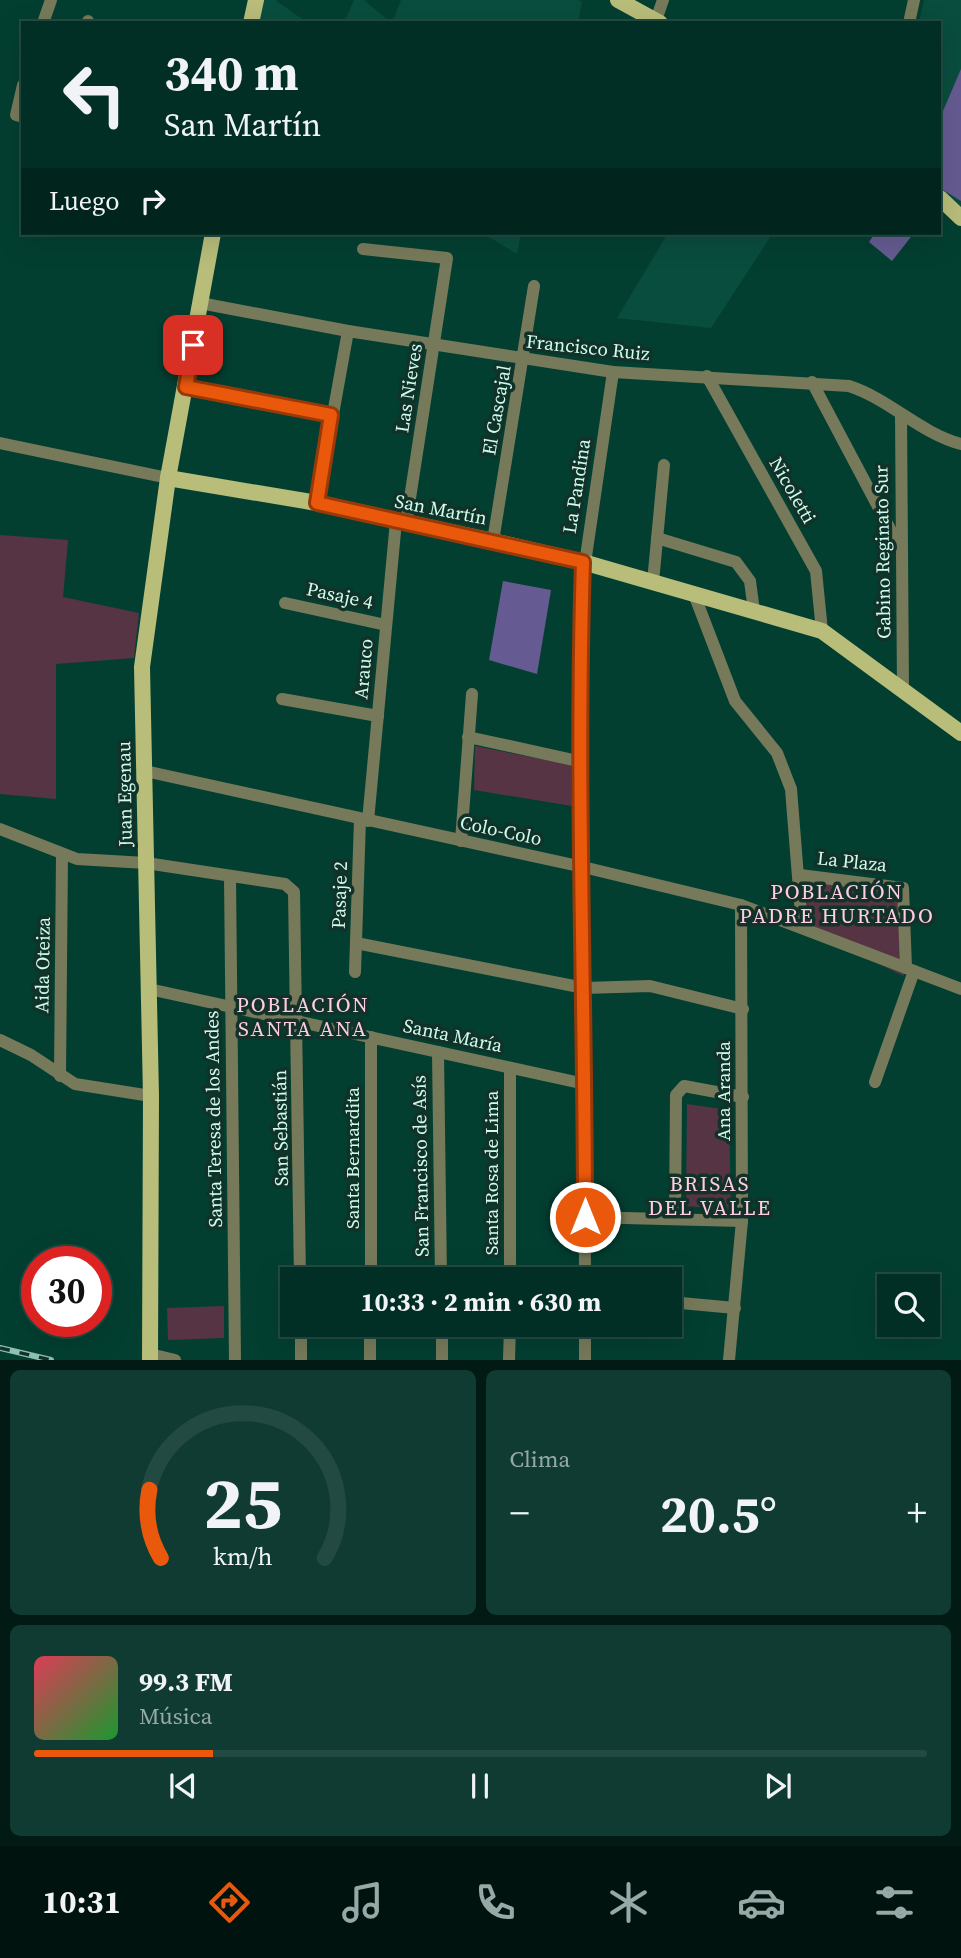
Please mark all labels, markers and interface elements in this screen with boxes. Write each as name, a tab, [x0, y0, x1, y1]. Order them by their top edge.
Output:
text: 340 m	[164, 39, 299, 106]
icon: left	[49, 49, 140, 140]
text: San Martín	[164, 103, 321, 147]
icon: right	[134, 182, 172, 220]
text: Luego	[49, 183, 120, 219]
pin	[163, 315, 223, 375]
icon: arrive	[174, 326, 212, 364]
street label: Francisco Ruiz	[525, 328, 652, 366]
street label: Las Nieves	[388, 342, 428, 434]
street label: El Cascajal	[475, 363, 517, 457]
street label: La Pandina	[556, 437, 596, 535]
street label: Nicoletti	[764, 452, 823, 528]
street label: Gabino Reginato Sur	[867, 465, 897, 639]
street label: San Martín	[393, 487, 489, 531]
street label: Pasaje 4	[304, 575, 376, 615]
street label: Arauco	[347, 638, 379, 700]
street label: Juan Egenau	[110, 741, 138, 848]
street label: Colo-Colo	[458, 809, 544, 851]
street label: La Plaza	[816, 844, 889, 878]
street label: Pasaje 2	[325, 861, 353, 929]
district label: POBLACIÓN PADRE HURTADO	[739, 877, 935, 930]
street label: Aida Oteiza	[28, 916, 56, 1013]
district label: POBLACIÓN SANTA ANA	[236, 990, 370, 1043]
street label: Santa Teresa de los Andes	[198, 1010, 228, 1228]
street label: Santa María	[401, 1012, 505, 1058]
street label: Ana Aranda	[710, 1041, 736, 1141]
street label: San Sebastián	[266, 1070, 294, 1186]
street label: San Francisco de Asís	[405, 1075, 435, 1257]
street label: Santa Bernardita	[339, 1087, 365, 1229]
street label: Santa Rosa de Lima	[478, 1090, 504, 1255]
district label: BRISAS DEL VALLE	[648, 1169, 772, 1222]
position arrow	[548, 1180, 622, 1254]
speed limit sign: 30	[21, 1246, 112, 1337]
map controls	[877, 1274, 940, 1337]
button: search	[877, 1274, 940, 1337]
text: 10:33 · 2 min · 630 m	[361, 1284, 601, 1320]
text: Clima	[510, 1443, 570, 1475]
text: 25	[203, 1454, 282, 1553]
text: 20.5°	[660, 1478, 777, 1549]
text: −	[510, 1487, 530, 1539]
text: +	[907, 1487, 927, 1539]
text: km/h	[213, 1539, 273, 1573]
text: 99.3 FM	[139, 1664, 233, 1700]
text: Música	[139, 1700, 212, 1732]
icon: previous	[164, 1767, 202, 1805]
icon: pause	[461, 1767, 499, 1805]
icon: next	[759, 1767, 797, 1805]
icon: directions	[205, 1878, 254, 1927]
icon: music	[338, 1878, 387, 1927]
icon: phone	[471, 1878, 520, 1927]
icon: climate	[604, 1878, 653, 1927]
icon: car	[737, 1878, 786, 1927]
icon: filters	[870, 1878, 919, 1927]
text: 10:31	[42, 1880, 121, 1924]

